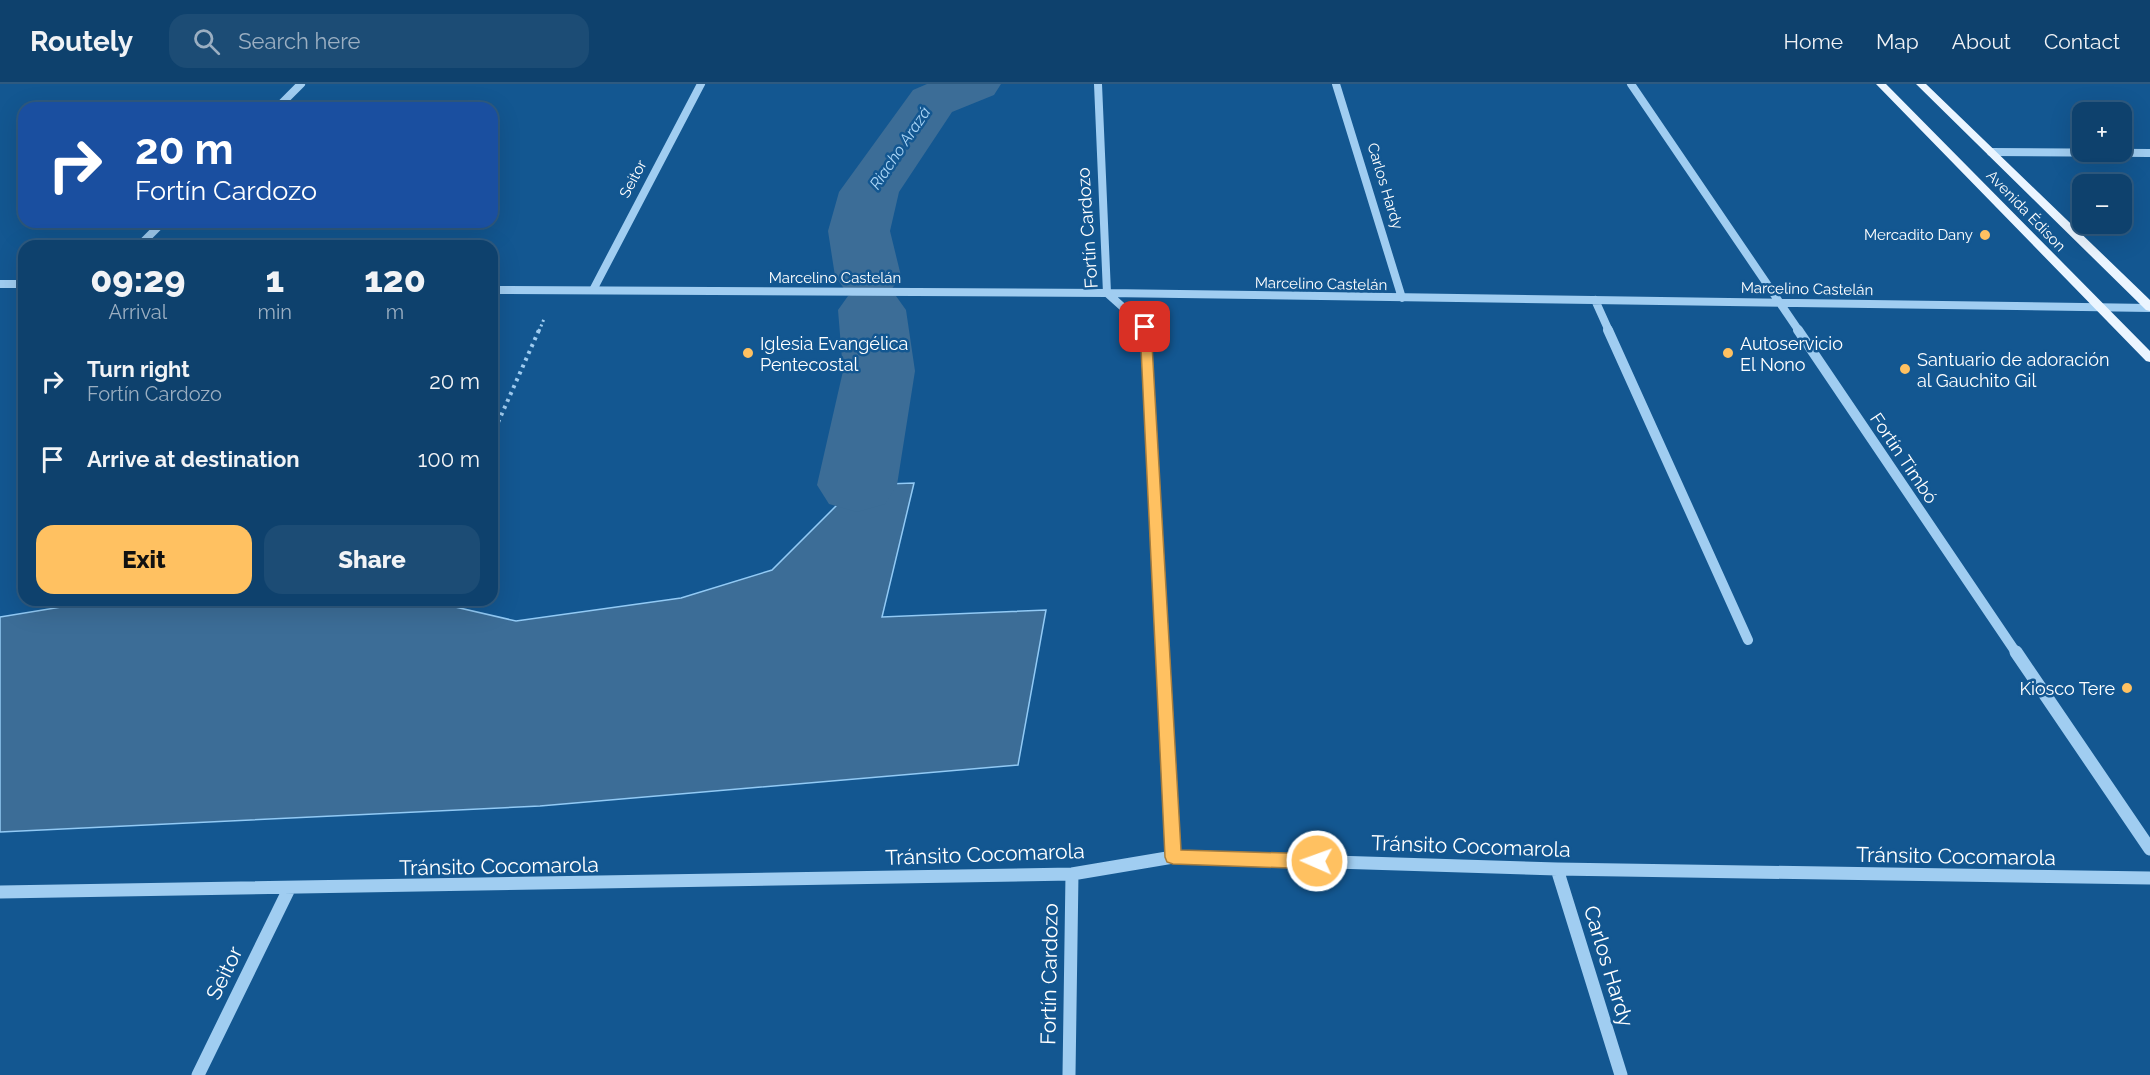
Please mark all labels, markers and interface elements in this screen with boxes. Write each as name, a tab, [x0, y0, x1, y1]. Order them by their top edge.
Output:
search box	[169, 14, 589, 68]
text: Routely	[30, 25, 133, 58]
icon: search	[190, 25, 223, 58]
text: Search here	[238, 28, 360, 54]
text: Home	[1784, 29, 1843, 54]
text: Map	[1876, 29, 1919, 54]
text: About	[1952, 29, 2011, 54]
text: Contact	[2044, 29, 2120, 54]
map controls	[2072, 102, 2132, 234]
button: +	[2072, 102, 2132, 162]
water label: Riacho Arazá	[866, 103, 935, 193]
text: 20 m	[135, 125, 234, 174]
icon: right	[36, 126, 114, 204]
street label: Carlos Hardy	[1363, 141, 1407, 231]
street label: Seitor	[616, 156, 651, 201]
street label: Fortín Cardozo	[1072, 166, 1102, 289]
street label: Avenida Édison	[1983, 167, 2069, 255]
button: −	[2072, 174, 2132, 234]
text: Fortín Cardozo	[135, 175, 317, 206]
place label: Mercadito Dany	[1864, 226, 1973, 244]
marker: Mercadito Dany	[1978, 228, 1992, 242]
text: 09:29	[90, 258, 185, 300]
text: 1	[265, 258, 284, 300]
text: 120	[364, 258, 426, 300]
street label: Marcelino Castelán	[769, 269, 901, 287]
street label: Marcelino Castelán	[1255, 274, 1387, 294]
street label: Marcelino Castelán	[1741, 279, 1873, 299]
text: Arrival	[108, 300, 167, 324]
text: min	[258, 300, 292, 324]
text: m	[386, 300, 404, 324]
pin	[1119, 301, 1170, 352]
icon: arrive	[1128, 310, 1161, 343]
place label: Iglesia Evangélica Pentecostal	[760, 333, 908, 375]
place label: Autoservicio El Nono	[1740, 333, 1843, 375]
marker: Iglesia Evangélica Pentecostal	[741, 346, 755, 360]
marker: Autoservicio El Nono	[1721, 346, 1735, 360]
place label: Santuario de adoración al Gauchito Gil	[1917, 349, 2109, 391]
text: Turn right	[87, 356, 190, 382]
marker: Santuario de adoración al Gauchito Gil	[1898, 362, 1912, 376]
icon: right	[36, 365, 69, 398]
text: 20 m	[429, 368, 480, 394]
text: Fortín Cardozo	[87, 382, 222, 406]
street label: Fortín Timbó	[1866, 409, 1942, 508]
icon: arrive	[36, 443, 69, 476]
text: Arrive at destination	[87, 446, 300, 472]
text: 100 m	[418, 446, 480, 472]
button: Exit	[36, 525, 252, 594]
button: Share	[264, 525, 480, 594]
place label: Kiosco Tere	[2019, 678, 2115, 699]
marker: Kiosco Tere	[2120, 681, 2134, 695]
position arrow	[1285, 829, 1349, 893]
street label: Tránsito Cocomarola	[1371, 830, 1571, 862]
street label: Tránsito Cocomarola	[885, 838, 1085, 870]
street label: Tránsito Cocomarola	[1856, 842, 2056, 870]
street label: Tránsito Cocomarola	[399, 852, 599, 880]
street label: Carlos Hardy	[1579, 902, 1639, 1030]
street label: Fortín Cardozo	[1035, 903, 1063, 1045]
street label: Seitor	[200, 942, 248, 1004]

